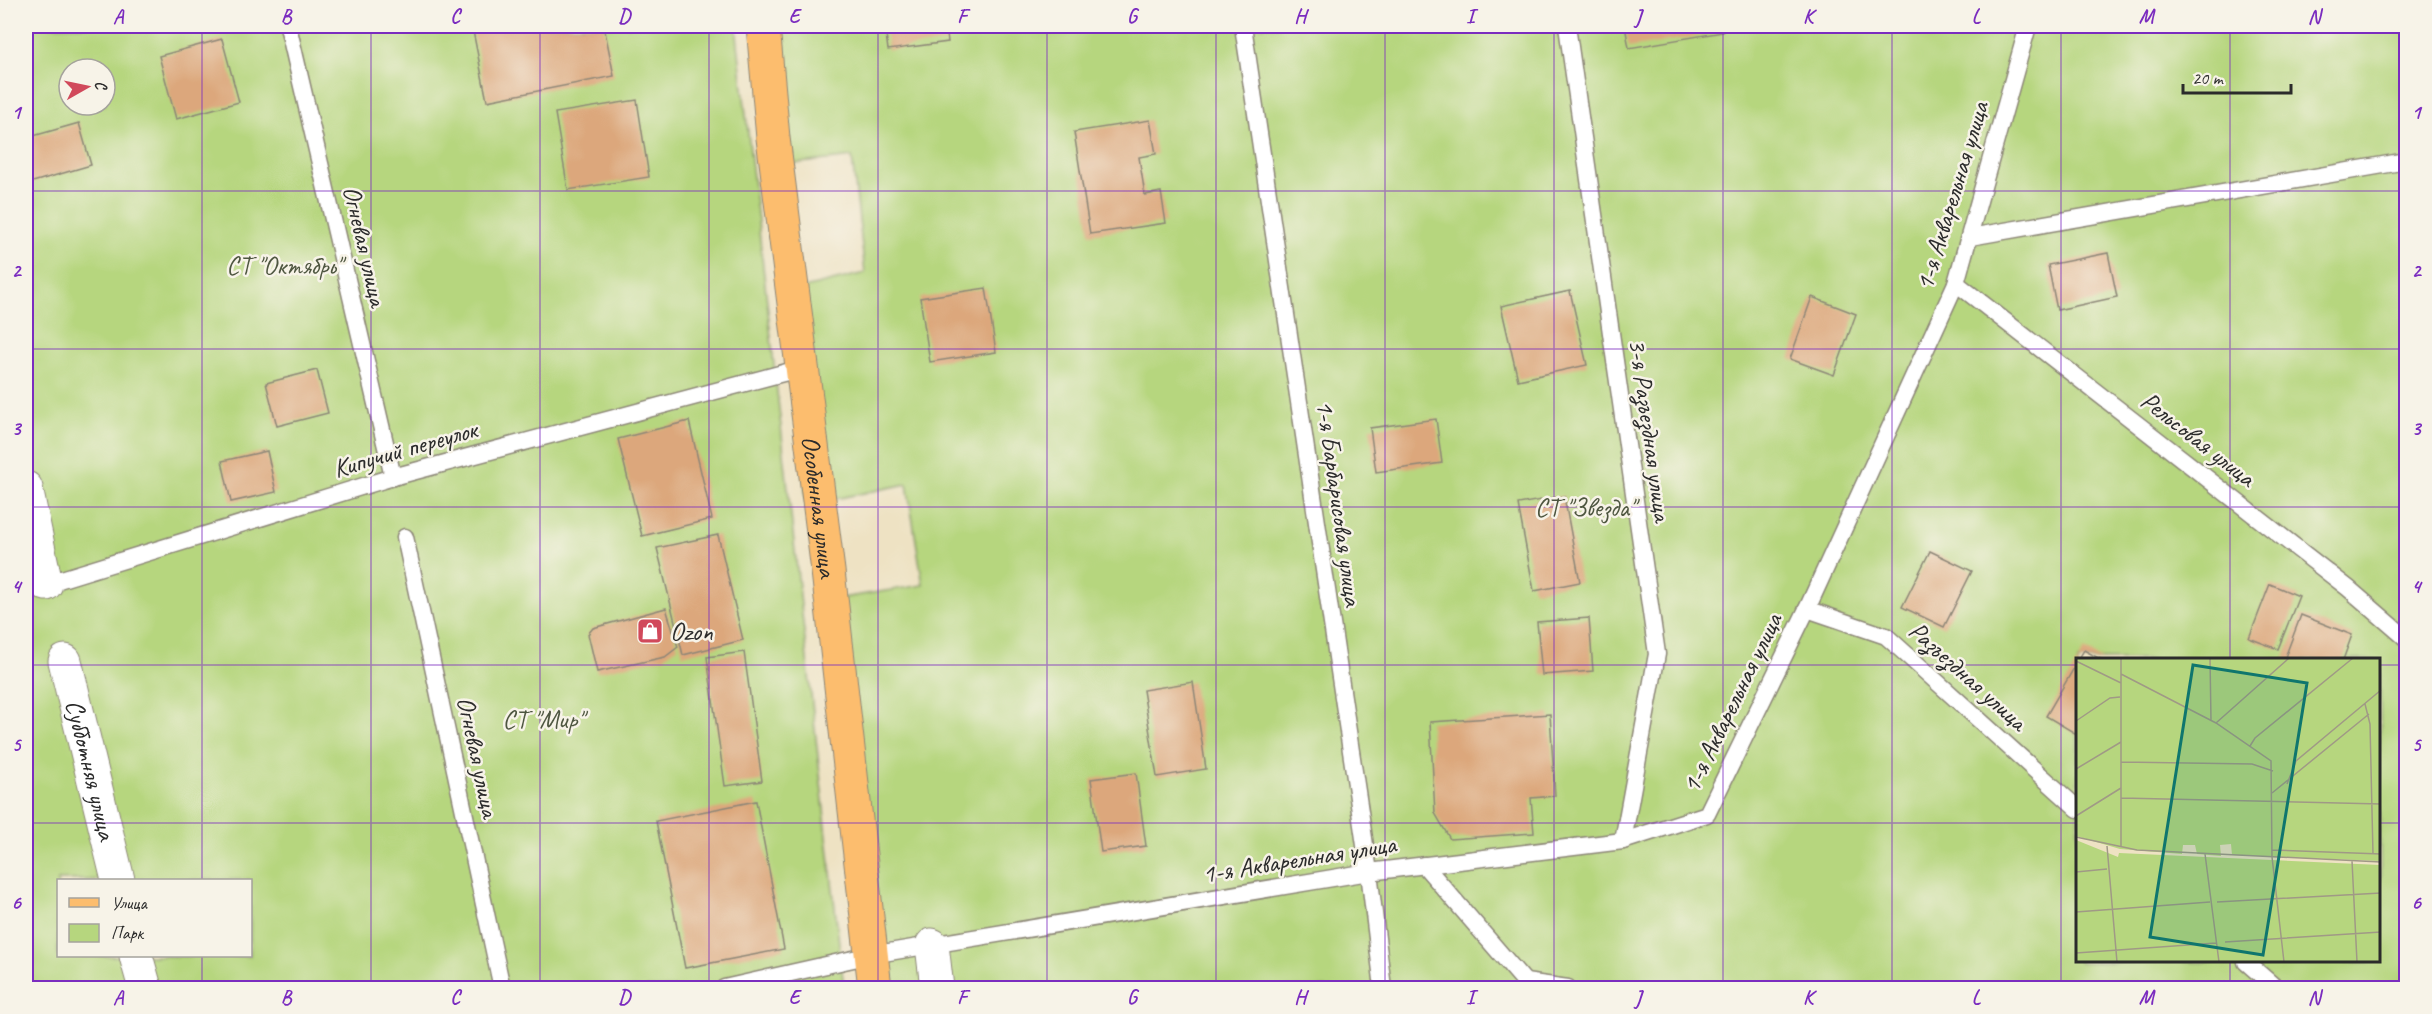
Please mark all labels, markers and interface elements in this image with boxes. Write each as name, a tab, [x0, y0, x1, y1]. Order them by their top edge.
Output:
text: A	[113, 4, 125, 29]
text: B	[281, 4, 293, 29]
text: C	[450, 4, 462, 29]
text: D	[618, 4, 632, 29]
text: E	[789, 4, 803, 29]
text: F	[957, 4, 971, 29]
text: G	[1127, 4, 1140, 29]
text: H	[1294, 4, 1309, 29]
text: I	[1466, 4, 1479, 29]
text: J	[1633, 4, 1645, 29]
text: K	[1803, 4, 1817, 29]
text: L	[1972, 4, 1982, 29]
text: M	[2139, 4, 2156, 29]
text: N	[2308, 4, 2324, 29]
north arrow	[57, 57, 117, 117]
scale bar	[2183, 57, 2291, 95]
text: 20 m	[2192, 67, 2225, 89]
text: С	[90, 79, 112, 92]
street label: 1-я Акварельная улица	[1908, 96, 1997, 294]
text: 1	[12, 100, 23, 125]
text: 1	[2412, 100, 2423, 125]
street label: Огневая улица	[335, 183, 395, 312]
park label: СТ "Октябрь"	[226, 249, 346, 282]
text: 2	[12, 258, 23, 283]
text: 2	[2412, 258, 2423, 283]
street label: 3-я Разъездная улица	[1620, 337, 1679, 526]
street label: Рельсовая улица	[2134, 384, 2263, 495]
street label: 1-я Барбарисовая улица	[1308, 398, 1370, 610]
street label: Кипучий переулок	[329, 412, 483, 485]
text: 3	[12, 416, 23, 441]
text: 3	[2412, 416, 2423, 441]
street label: Особенная улица	[794, 434, 845, 581]
park label: СТ "Звезда"	[1535, 491, 1640, 524]
text: 4	[12, 574, 24, 599]
text: 4	[2412, 574, 2424, 599]
street label: 1-я Акварельная улица	[1674, 607, 1790, 798]
street label: Разъездная улица	[1901, 614, 2036, 740]
place label: Ozon	[670, 615, 713, 648]
shop icon: Ozon	[635, 616, 665, 646]
inset map	[2076, 658, 2381, 963]
street label: Огневая улица	[449, 694, 507, 823]
street label: Субботняя улица	[58, 696, 125, 845]
park label: СТ "Мир"	[503, 703, 588, 736]
text: 5	[12, 732, 23, 757]
text: 5	[2412, 732, 2423, 757]
street label: 1-я Акварельная улица	[1200, 827, 1400, 891]
legend	[57, 879, 252, 957]
text: 6	[11, 890, 22, 915]
text: 6	[2411, 890, 2422, 915]
text: Улица	[111, 892, 148, 914]
text: Парк	[111, 922, 145, 944]
text: A	[113, 985, 125, 1010]
text: B	[281, 985, 293, 1010]
text: C	[450, 985, 462, 1010]
text: D	[618, 985, 632, 1010]
text: E	[789, 985, 803, 1010]
text: F	[957, 985, 971, 1010]
text: G	[1127, 985, 1140, 1010]
text: H	[1294, 985, 1309, 1010]
text: I	[1466, 985, 1479, 1010]
text: J	[1633, 985, 1645, 1010]
text: K	[1803, 985, 1817, 1010]
text: L	[1972, 985, 1982, 1010]
text: M	[2139, 985, 2156, 1010]
text: N	[2308, 985, 2324, 1010]

